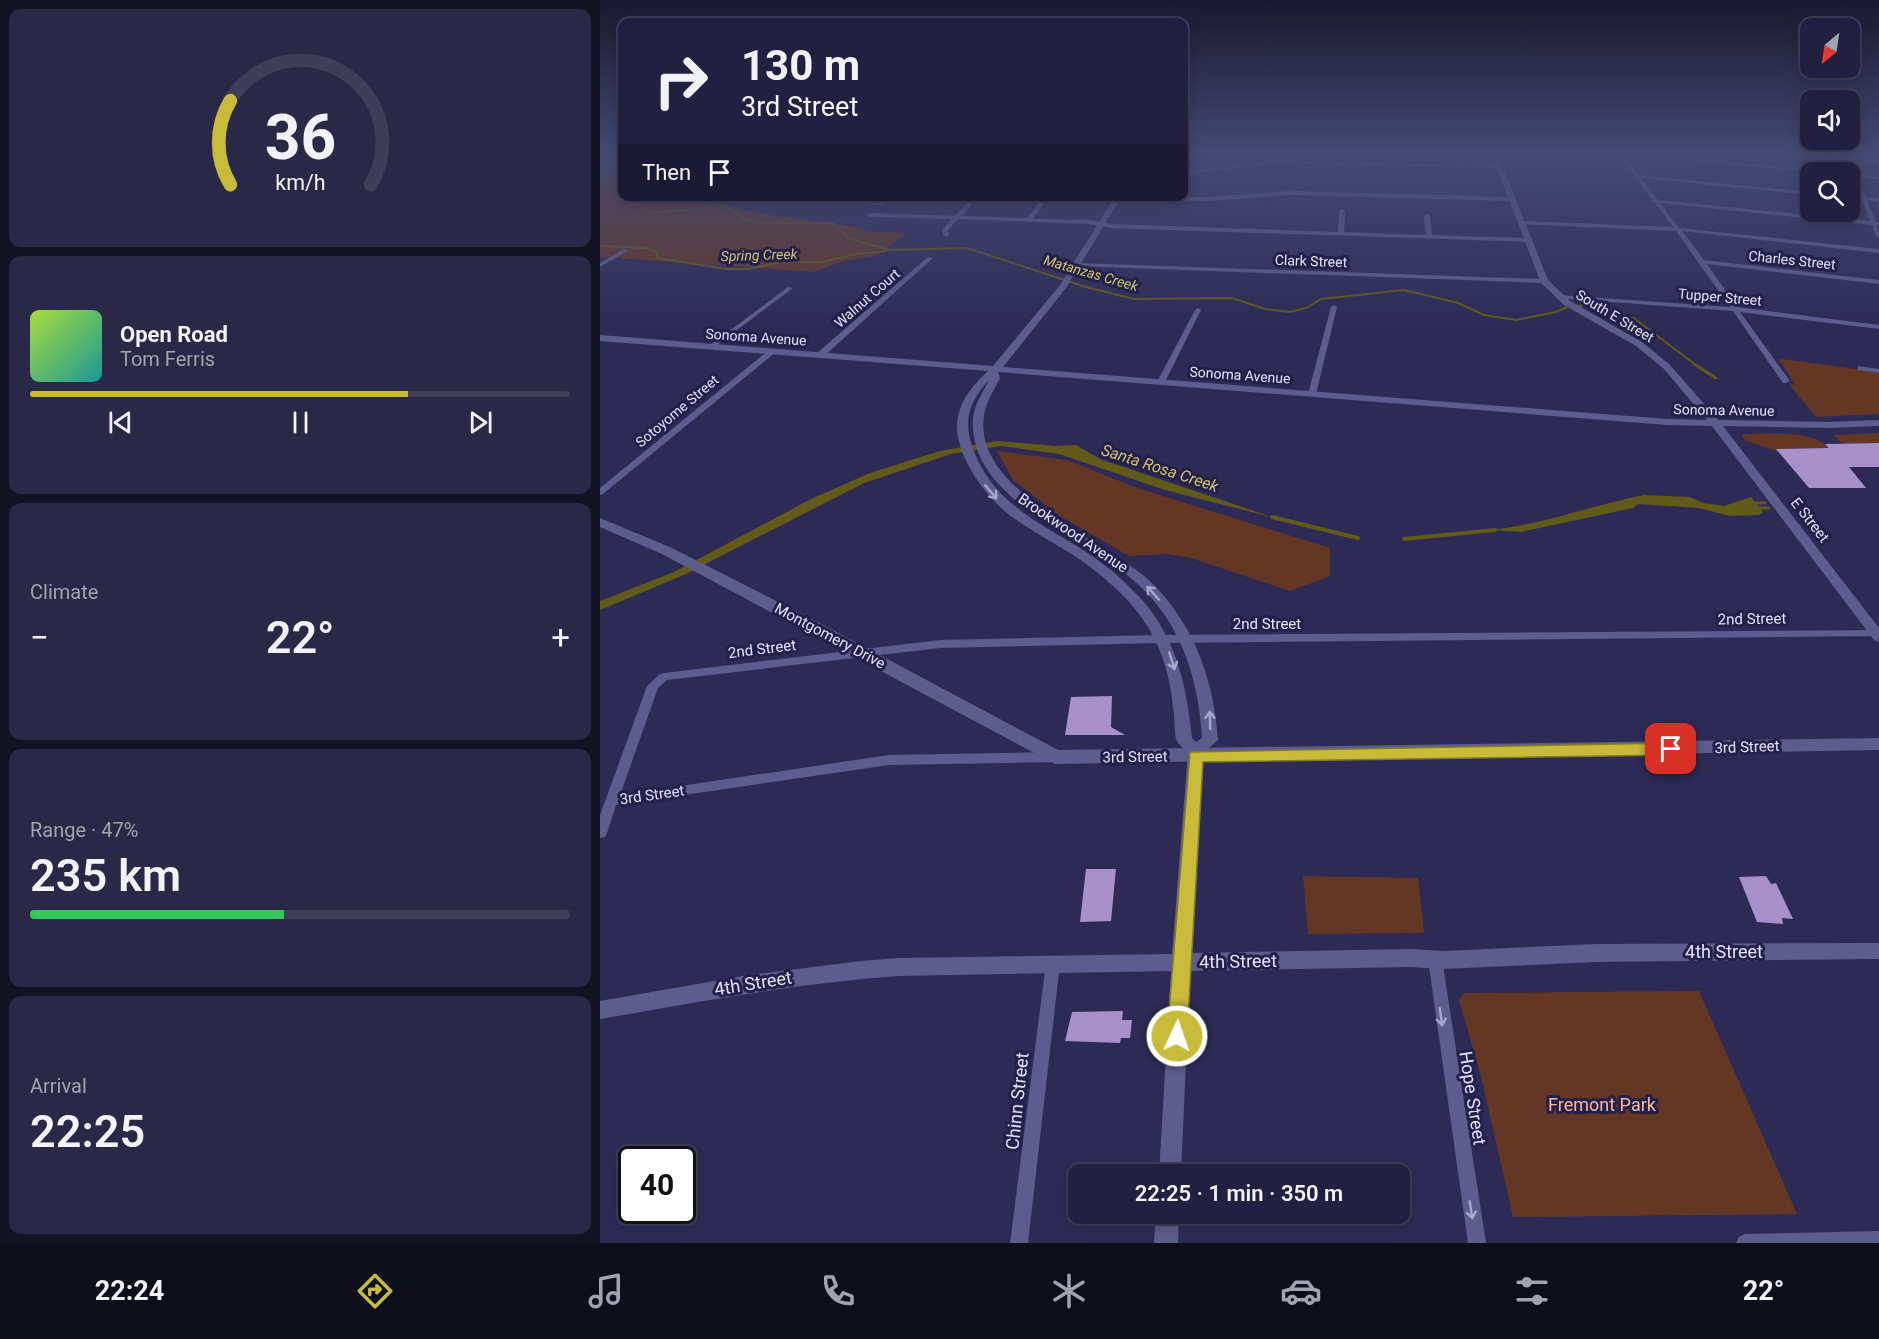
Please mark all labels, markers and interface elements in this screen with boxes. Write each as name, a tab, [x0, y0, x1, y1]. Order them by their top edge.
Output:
north arrow	[1800, 18, 1860, 78]
map controls	[1800, 18, 1860, 222]
text: 130 m	[741, 41, 860, 90]
icon: right	[642, 42, 720, 120]
button: sound	[1800, 90, 1860, 150]
text: 3rd Street	[741, 91, 858, 123]
text: 36	[264, 101, 336, 174]
icon: arrive	[703, 156, 736, 189]
text: Then	[642, 160, 691, 185]
button: search	[1800, 162, 1860, 222]
text: km/h	[275, 170, 325, 195]
water label: Spring Creek	[720, 246, 799, 264]
street label: Charles Street	[1748, 247, 1837, 273]
water label: Matanzas Creek	[1042, 252, 1141, 294]
street label: Clark Street	[1275, 252, 1348, 270]
street label: Walnut Court	[831, 265, 903, 331]
street label: Tupper Street	[1678, 285, 1763, 309]
street label: South E Street	[1573, 286, 1657, 346]
text: Open Road	[120, 322, 228, 347]
street label: Sonoma Avenue	[705, 325, 807, 349]
text: Tom Ferris	[120, 347, 215, 371]
street label: Sonoma Avenue	[1189, 363, 1291, 387]
street label: Sotoyome Street	[632, 371, 722, 450]
street label: Sonoma Avenue	[1673, 401, 1775, 419]
icon: previous	[104, 406, 137, 439]
icon: pause	[284, 406, 317, 439]
icon: next	[464, 406, 497, 439]
water label: Santa Rosa Creek	[1099, 440, 1222, 496]
one-way arrow	[984, 484, 998, 499]
street label: Brookwood Avenue	[1015, 490, 1131, 576]
street label: E Street	[1787, 494, 1833, 546]
text: Climate	[30, 580, 98, 604]
one-way arrow	[1146, 585, 1160, 600]
street label: Montgomery Drive	[772, 599, 888, 673]
street label: 2nd Street	[1718, 609, 1786, 629]
text: 22°	[266, 611, 334, 664]
street label: 2nd Street	[1233, 615, 1301, 633]
text: −	[30, 618, 49, 657]
text: +	[551, 618, 570, 657]
street label: 2nd Street	[727, 636, 797, 662]
one-way arrow	[1167, 651, 1178, 670]
one-way arrow	[1204, 711, 1215, 731]
pin	[1645, 723, 1696, 774]
icon: arrive	[1654, 732, 1687, 765]
street label: 3rd Street	[1714, 737, 1780, 757]
street label: 3rd Street	[1102, 747, 1168, 767]
street label: 3rd Street	[618, 782, 686, 808]
text: Range · 47%	[30, 818, 138, 842]
text: 235 km	[30, 849, 181, 902]
street label: 4th Street	[1685, 941, 1763, 962]
street label: 4th Street	[1199, 950, 1277, 972]
street label: 4th Street	[713, 967, 793, 999]
position arrow	[1145, 1004, 1209, 1068]
one-way arrow	[1436, 1007, 1447, 1026]
street label: Hope Street	[1455, 1050, 1491, 1147]
street label: Chinn Street	[1001, 1051, 1033, 1151]
text: Arrival	[30, 1074, 87, 1098]
park label: Fremont Park	[1548, 1094, 1657, 1115]
text: 22:25	[30, 1105, 145, 1158]
speed limit sign: 40	[618, 1146, 696, 1224]
text: 22:25 · 1 min · 350 m	[1135, 1181, 1343, 1206]
one-way arrow	[1465, 1199, 1476, 1219]
icon: directions	[354, 1270, 396, 1312]
icon: music	[585, 1270, 627, 1312]
icon: phone	[817, 1270, 859, 1312]
icon: climate	[1048, 1270, 1090, 1312]
icon: car	[1280, 1270, 1322, 1312]
icon: filters	[1511, 1270, 1553, 1312]
text: 22:24	[95, 1275, 164, 1307]
text: 22°	[1743, 1275, 1784, 1307]

